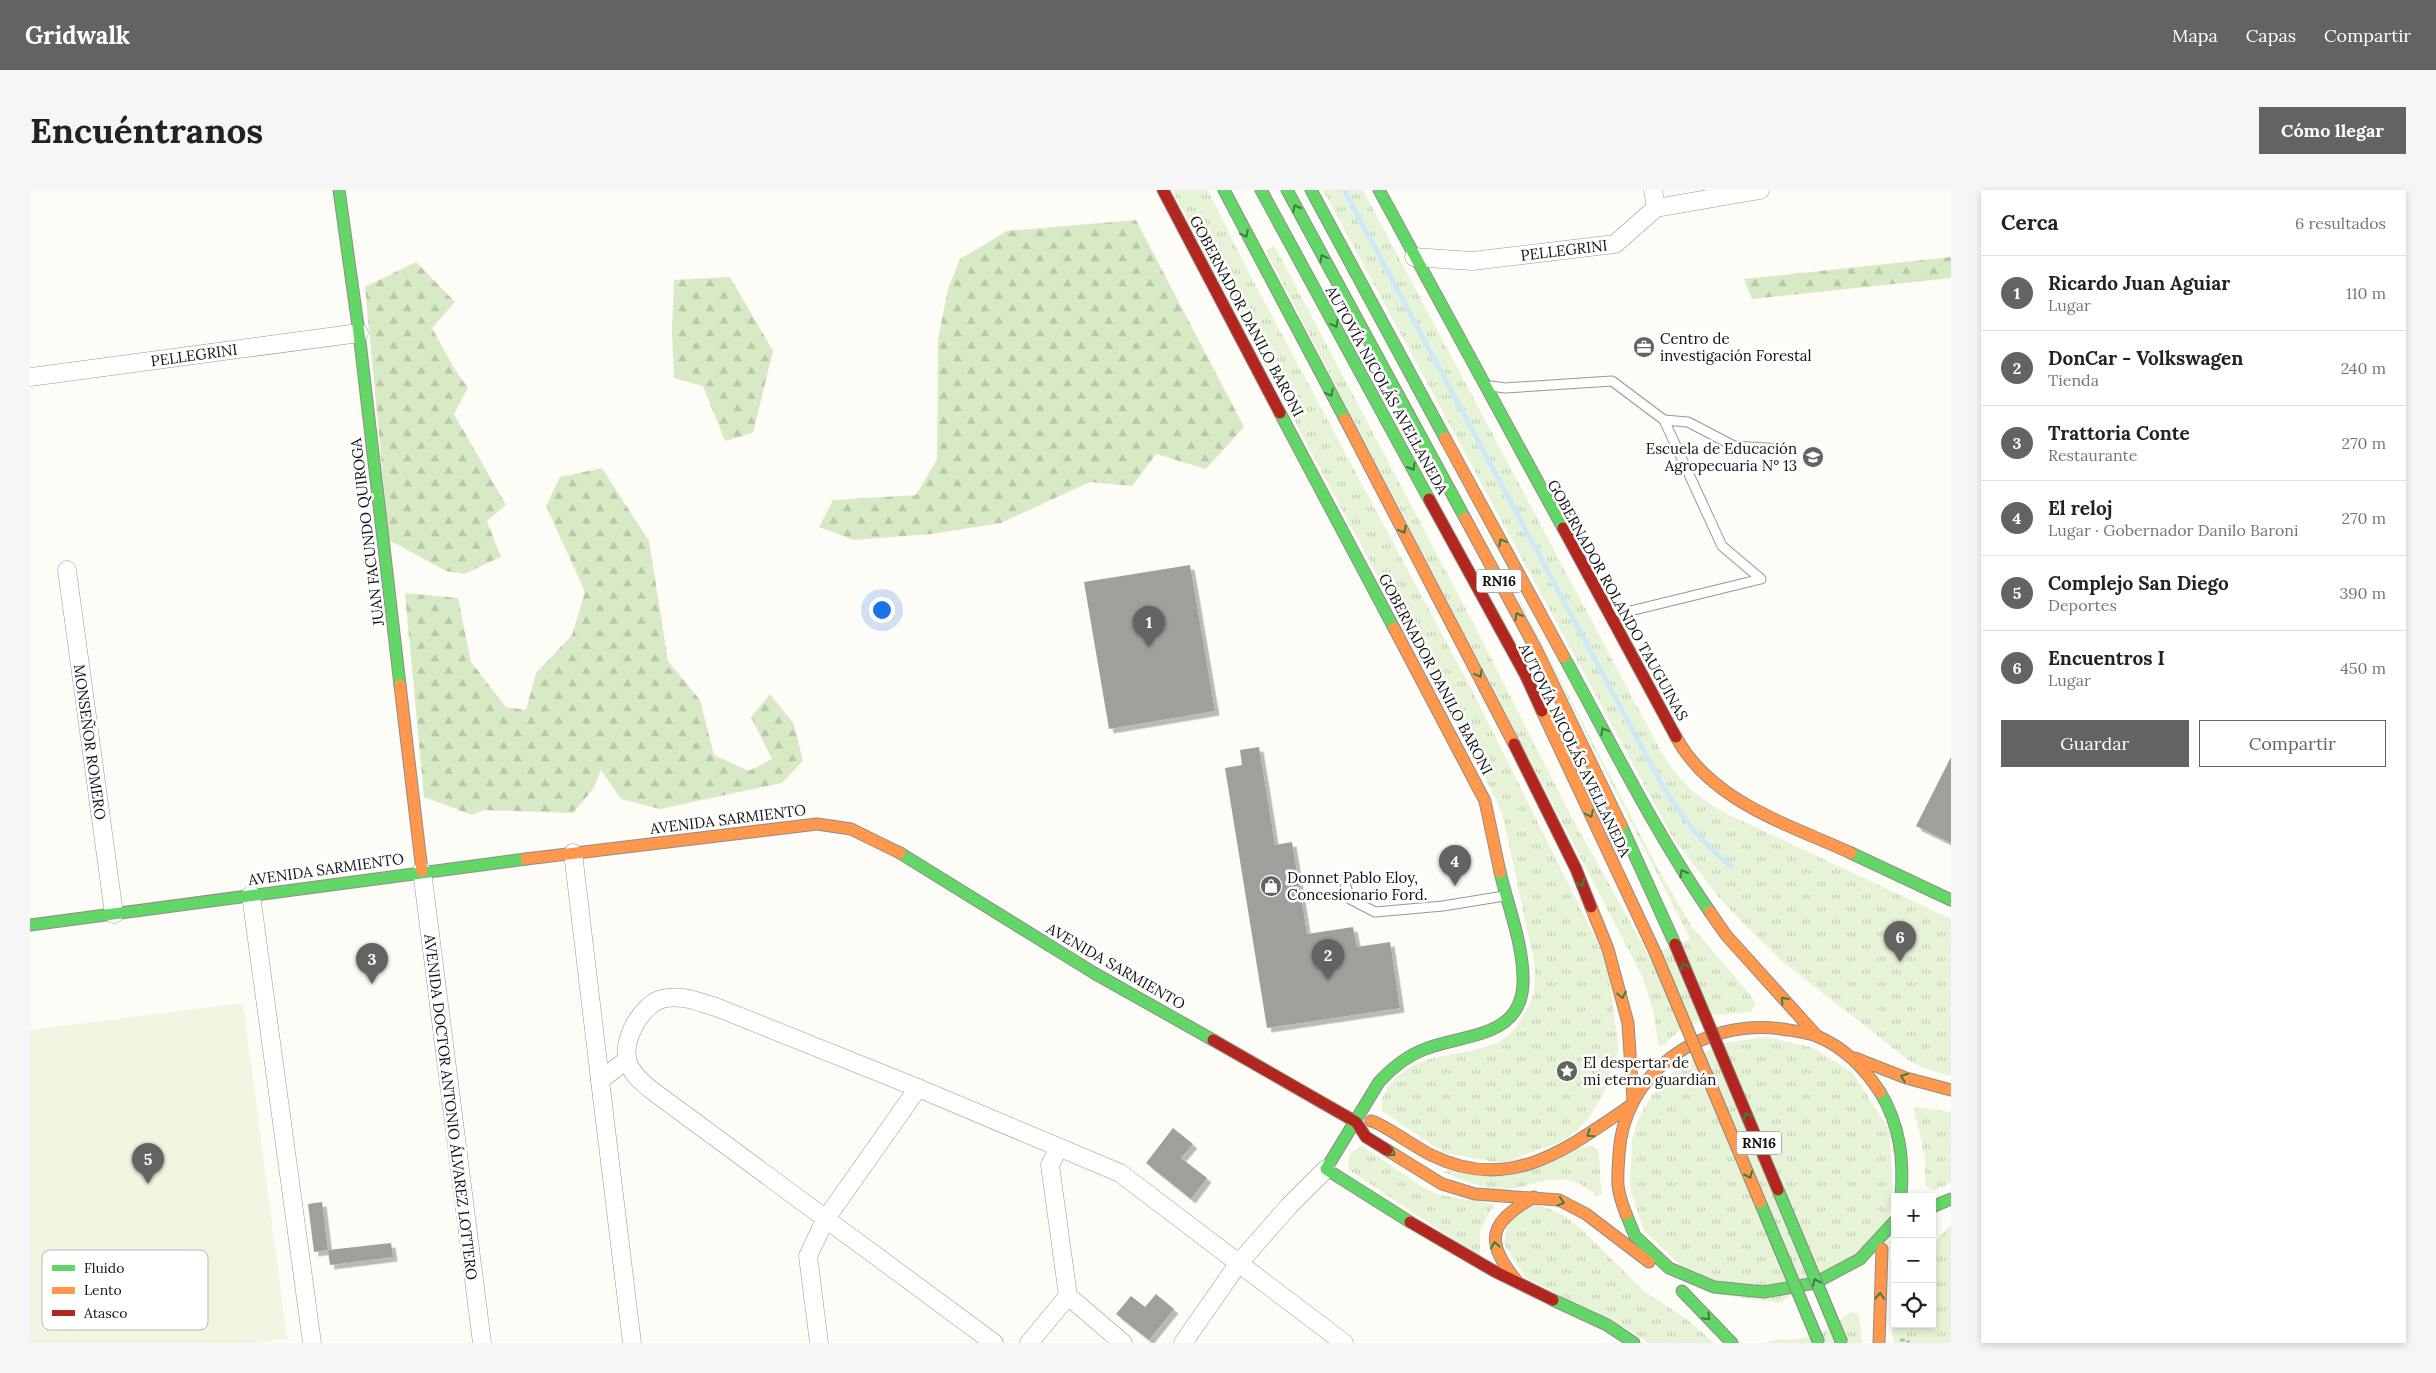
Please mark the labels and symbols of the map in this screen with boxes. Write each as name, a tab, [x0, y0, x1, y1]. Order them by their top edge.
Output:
one-way arrow	[1293, 204, 1303, 213]
street label: GOBERNADOR DANILO BARONI	[1186, 212, 1308, 420]
one-way arrow	[1239, 228, 1249, 237]
street label: PELLEGRINI	[1519, 235, 1609, 265]
one-way arrow	[1319, 254, 1329, 263]
street label: AUTOVÍA NICOLÁS AVELLANEDA	[1321, 282, 1453, 498]
one-way arrow	[1328, 319, 1338, 328]
place label: Centro de investigación Forestal	[1660, 329, 1812, 365]
office icon: Centro de investigación Forestal	[1632, 335, 1656, 359]
street label: PELLEGRINI	[149, 340, 239, 370]
one-way arrow	[1323, 387, 1333, 396]
street label: JUAN FACUNDO QUIROGA	[346, 437, 388, 628]
place label: Escuela de Educación Agropecuaria N° 13	[1646, 439, 1797, 475]
school or university icon: Escuela de Educación Agropecuaria N° 13	[1801, 445, 1825, 469]
one-way arrow	[1406, 462, 1416, 471]
street label: GOBERNADOR ROLANDO TAUGUINAS	[1544, 476, 1692, 724]
one-way arrow	[1397, 525, 1407, 534]
one-way arrow	[1498, 538, 1508, 547]
street label: GOBERNADOR DANILO BARONI	[1375, 570, 1497, 778]
road number: RN16	[1476, 570, 1522, 592]
your location	[869, 597, 895, 623]
pin: 1	[1133, 606, 1165, 647]
one-way arrow	[1514, 612, 1524, 621]
street label: AUTOVÍA NICOLÁS AVELLANEDA	[1514, 639, 1635, 860]
street label: MONSEÑOR ROMERO	[70, 663, 110, 821]
one-way arrow	[1473, 669, 1483, 678]
one-way arrow	[1600, 727, 1610, 736]
street label: AVENIDA SARMIENTO	[648, 800, 807, 838]
one-way arrow	[1584, 809, 1594, 818]
pin: 4	[1439, 845, 1471, 886]
street label: AVENIDA SARMIENTO	[246, 849, 405, 889]
place label: Donnet Pablo Eloy, Concesionario Ford.	[1287, 868, 1427, 904]
one-way arrow	[1680, 869, 1690, 878]
shop icon: Donnet Pablo Eloy, Concesionario Ford.	[1259, 874, 1283, 898]
one-way arrow	[1576, 878, 1586, 886]
street label: AVENIDA SARMIENTO	[1042, 918, 1189, 1014]
pin: 6	[1884, 921, 1916, 962]
street label: AVENIDA DOCTOR ANTONIO ÁLVAREZ LOTTERO	[420, 932, 482, 1281]
pin: 2	[1312, 939, 1344, 980]
pin: 3	[356, 943, 388, 984]
one-way arrow	[1680, 962, 1691, 971]
one-way arrow	[1616, 991, 1627, 1000]
one-way arrow	[1781, 997, 1790, 1006]
place label: El despertar de mi eterno guardián	[1583, 1053, 1716, 1089]
place icon: El despertar de mi eterno guardián	[1555, 1059, 1579, 1083]
one-way arrow	[1900, 1073, 1909, 1083]
one-way arrow	[1743, 1112, 1753, 1121]
one-way arrow	[1586, 1128, 1596, 1137]
road number: RN16	[1736, 1131, 1782, 1154]
pin: 5	[132, 1143, 164, 1184]
one-way arrow	[1386, 1147, 1395, 1157]
one-way arrow	[1742, 1170, 1753, 1179]
one-way arrow	[1556, 1196, 1564, 1206]
one-way arrow	[1491, 1241, 1501, 1249]
legend	[42, 1250, 208, 1330]
text: Fluido	[84, 1259, 124, 1277]
one-way arrow	[1812, 1278, 1823, 1287]
text: Lento	[84, 1281, 122, 1299]
one-way arrow	[1874, 1291, 1885, 1299]
text: Atasco	[83, 1304, 127, 1322]
one-way arrow	[1701, 1311, 1710, 1320]

